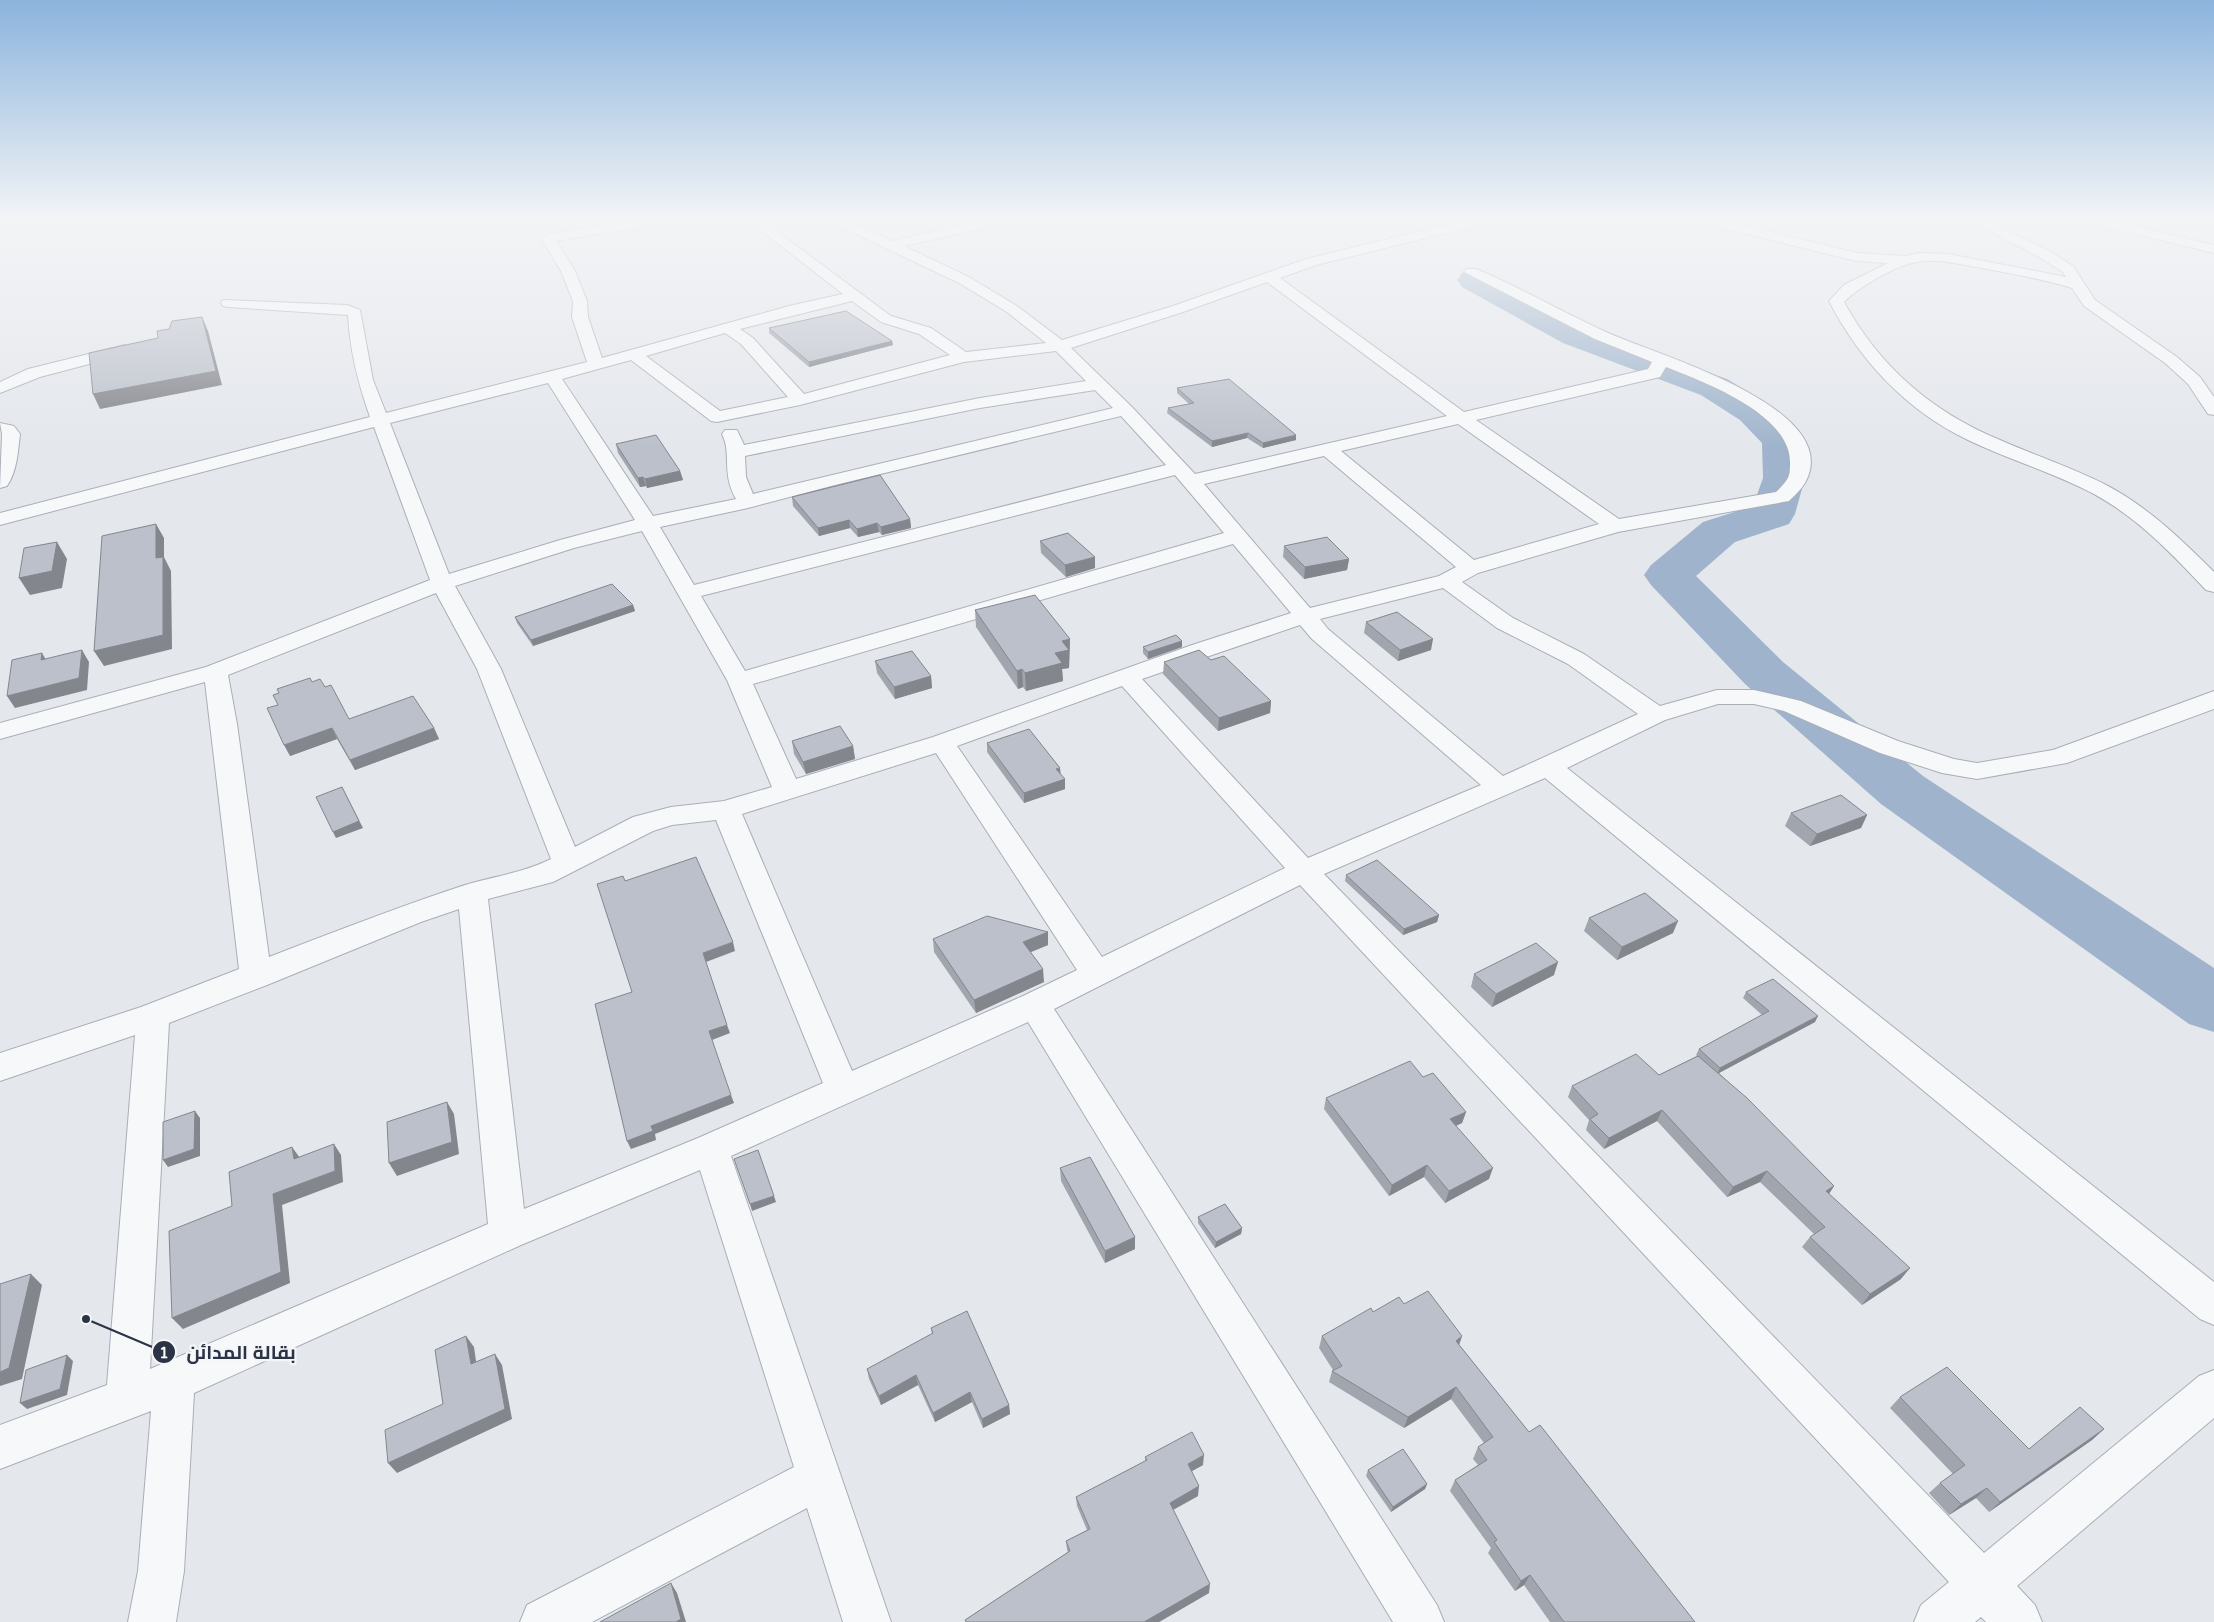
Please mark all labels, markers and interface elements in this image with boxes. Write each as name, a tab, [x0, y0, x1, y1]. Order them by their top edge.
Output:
callout: بقالة المدائن	[152, 1335, 306, 1369]
text: بقالة المدائن	[186, 1342, 296, 1364]
text: 1	[159, 1344, 169, 1362]

